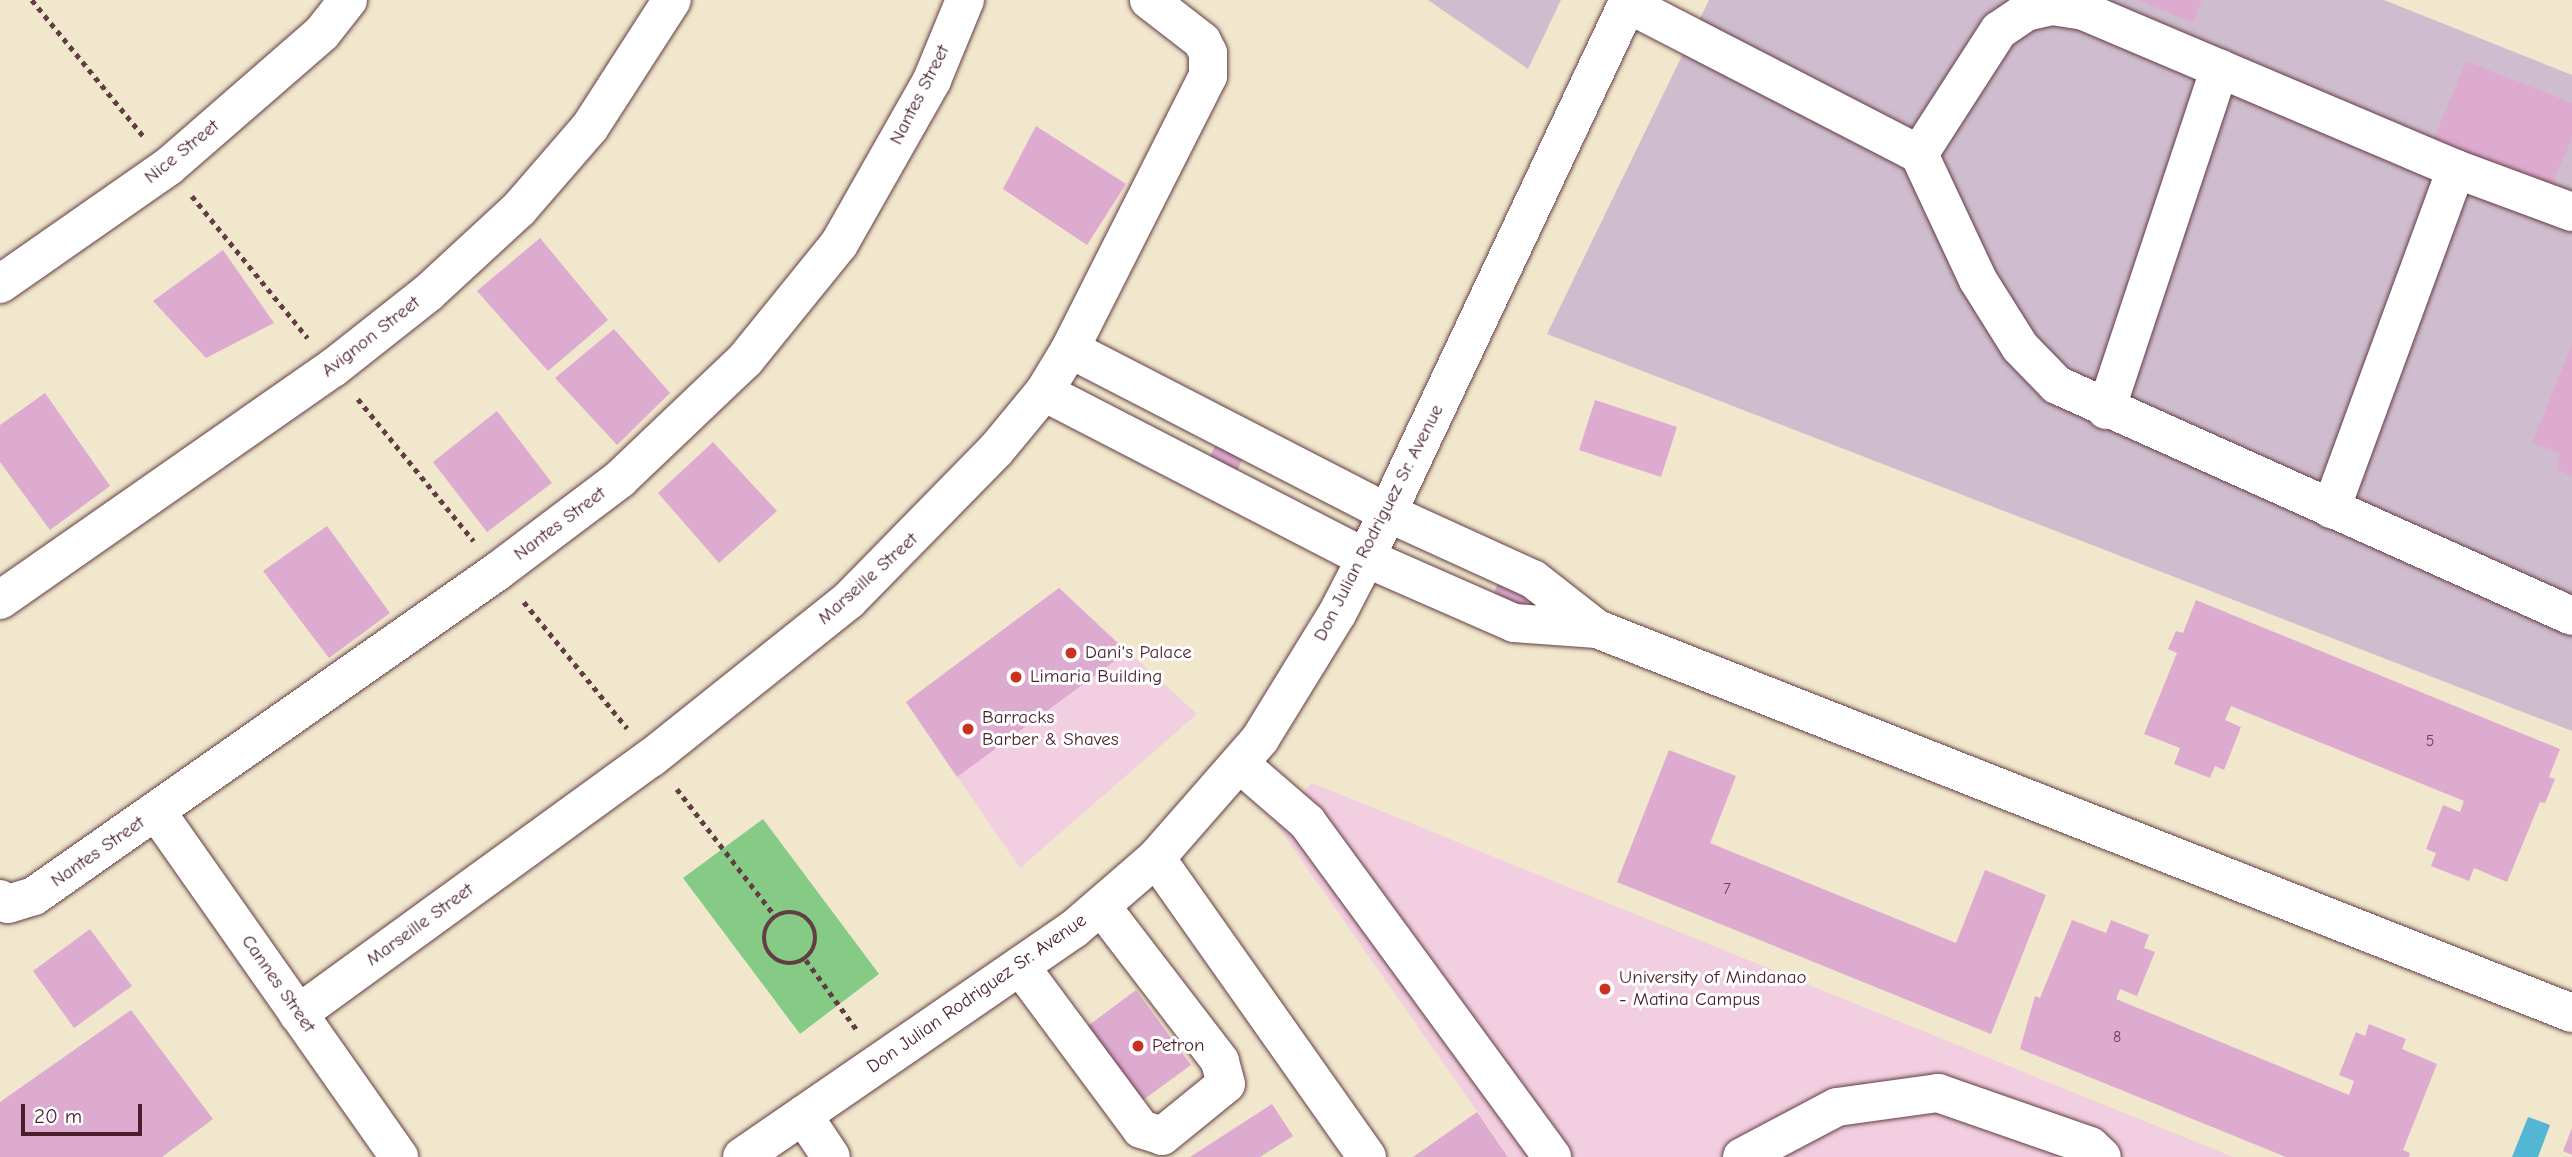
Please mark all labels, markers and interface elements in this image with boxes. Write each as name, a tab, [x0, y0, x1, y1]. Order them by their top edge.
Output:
street label: Nantes Street	[885, 41, 955, 149]
street label: Nice Street	[140, 115, 224, 189]
street label: Avignon Street	[317, 292, 425, 382]
street label: Don Julian Rodriguez Sr. Avenue	[1309, 401, 1449, 645]
street label: Nantes Street	[510, 482, 610, 566]
street label: Marseille Street	[813, 528, 923, 630]
place label: Dani's Palace	[1085, 642, 1192, 664]
marker: Dani's Palace	[1063, 645, 1079, 661]
place label: Limaria Building	[1030, 666, 1162, 688]
marker: Limaria Building	[1008, 669, 1024, 685]
place label: Barracks Barber & Shaves	[982, 707, 1119, 751]
marker: Barracks Barber & Shaves	[960, 721, 976, 737]
house number: 5	[2426, 731, 2434, 751]
street label: Nantes Street	[47, 811, 149, 893]
street label: Marseille Street	[362, 879, 478, 971]
house number: 7	[1723, 879, 1731, 899]
street label: Don Julian Rodriguez Sr. Avenue	[863, 909, 1091, 1079]
street label: Cannes Street	[236, 931, 320, 1037]
place label: University of Mindanao - Matina Campus	[1619, 967, 1807, 1011]
marker: University of Mindanao - Matina Campus	[1597, 981, 1613, 997]
house number: 8	[2113, 1027, 2121, 1047]
place label: Petron	[1152, 1035, 1205, 1057]
marker: Petron	[1130, 1038, 1146, 1054]
scale bar	[24, 1090, 145, 1134]
text: 20 m	[34, 1104, 82, 1128]

